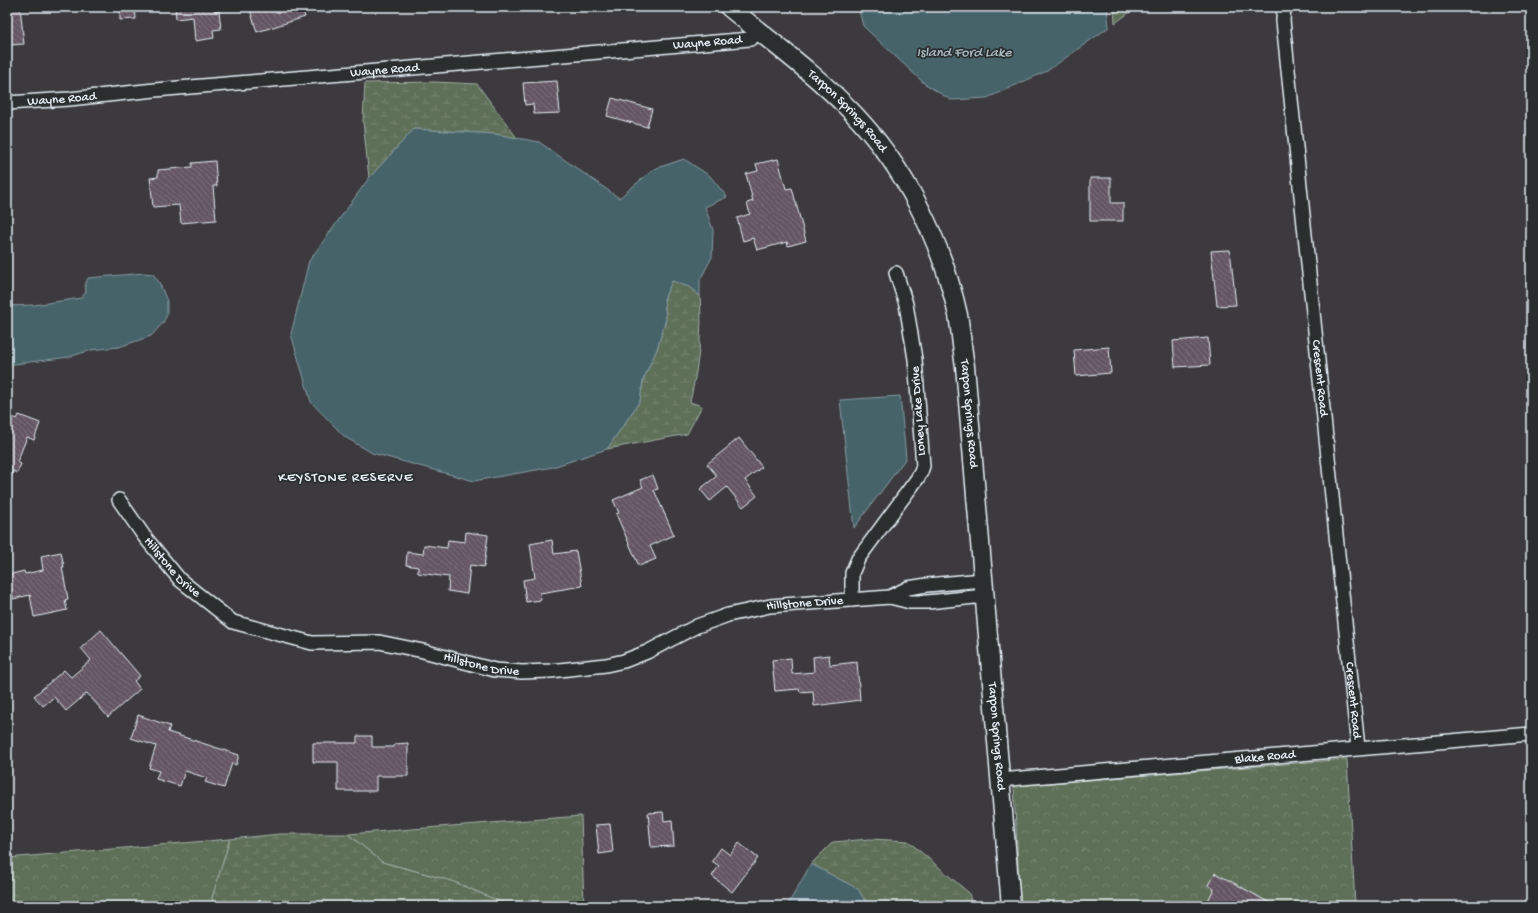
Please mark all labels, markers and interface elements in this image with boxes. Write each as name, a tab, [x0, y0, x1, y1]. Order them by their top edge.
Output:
street label: Wayne Road	[672, 32, 744, 53]
water label: Island Ford Lake	[917, 45, 1012, 62]
street label: Wayne Road	[349, 60, 421, 81]
street label: Tarpon Springs Road	[804, 66, 891, 156]
street label: Wayne Road	[27, 89, 98, 109]
street label: Crescent Road	[1308, 339, 1331, 419]
street label: Tarpon Springs Road	[956, 357, 981, 470]
street label: Loney Lake Drive	[908, 365, 930, 456]
district label: KEYSTONE RESERVE	[278, 470, 414, 487]
street label: Hillstone Drive	[140, 534, 204, 601]
street label: Hillstone Drive	[765, 593, 844, 614]
street label: Hillstone Drive	[442, 649, 520, 679]
street label: Crescent Road	[1342, 661, 1365, 741]
street label: Tarpon Springs Road	[984, 681, 1009, 793]
street label: Blake Road	[1233, 747, 1297, 767]

